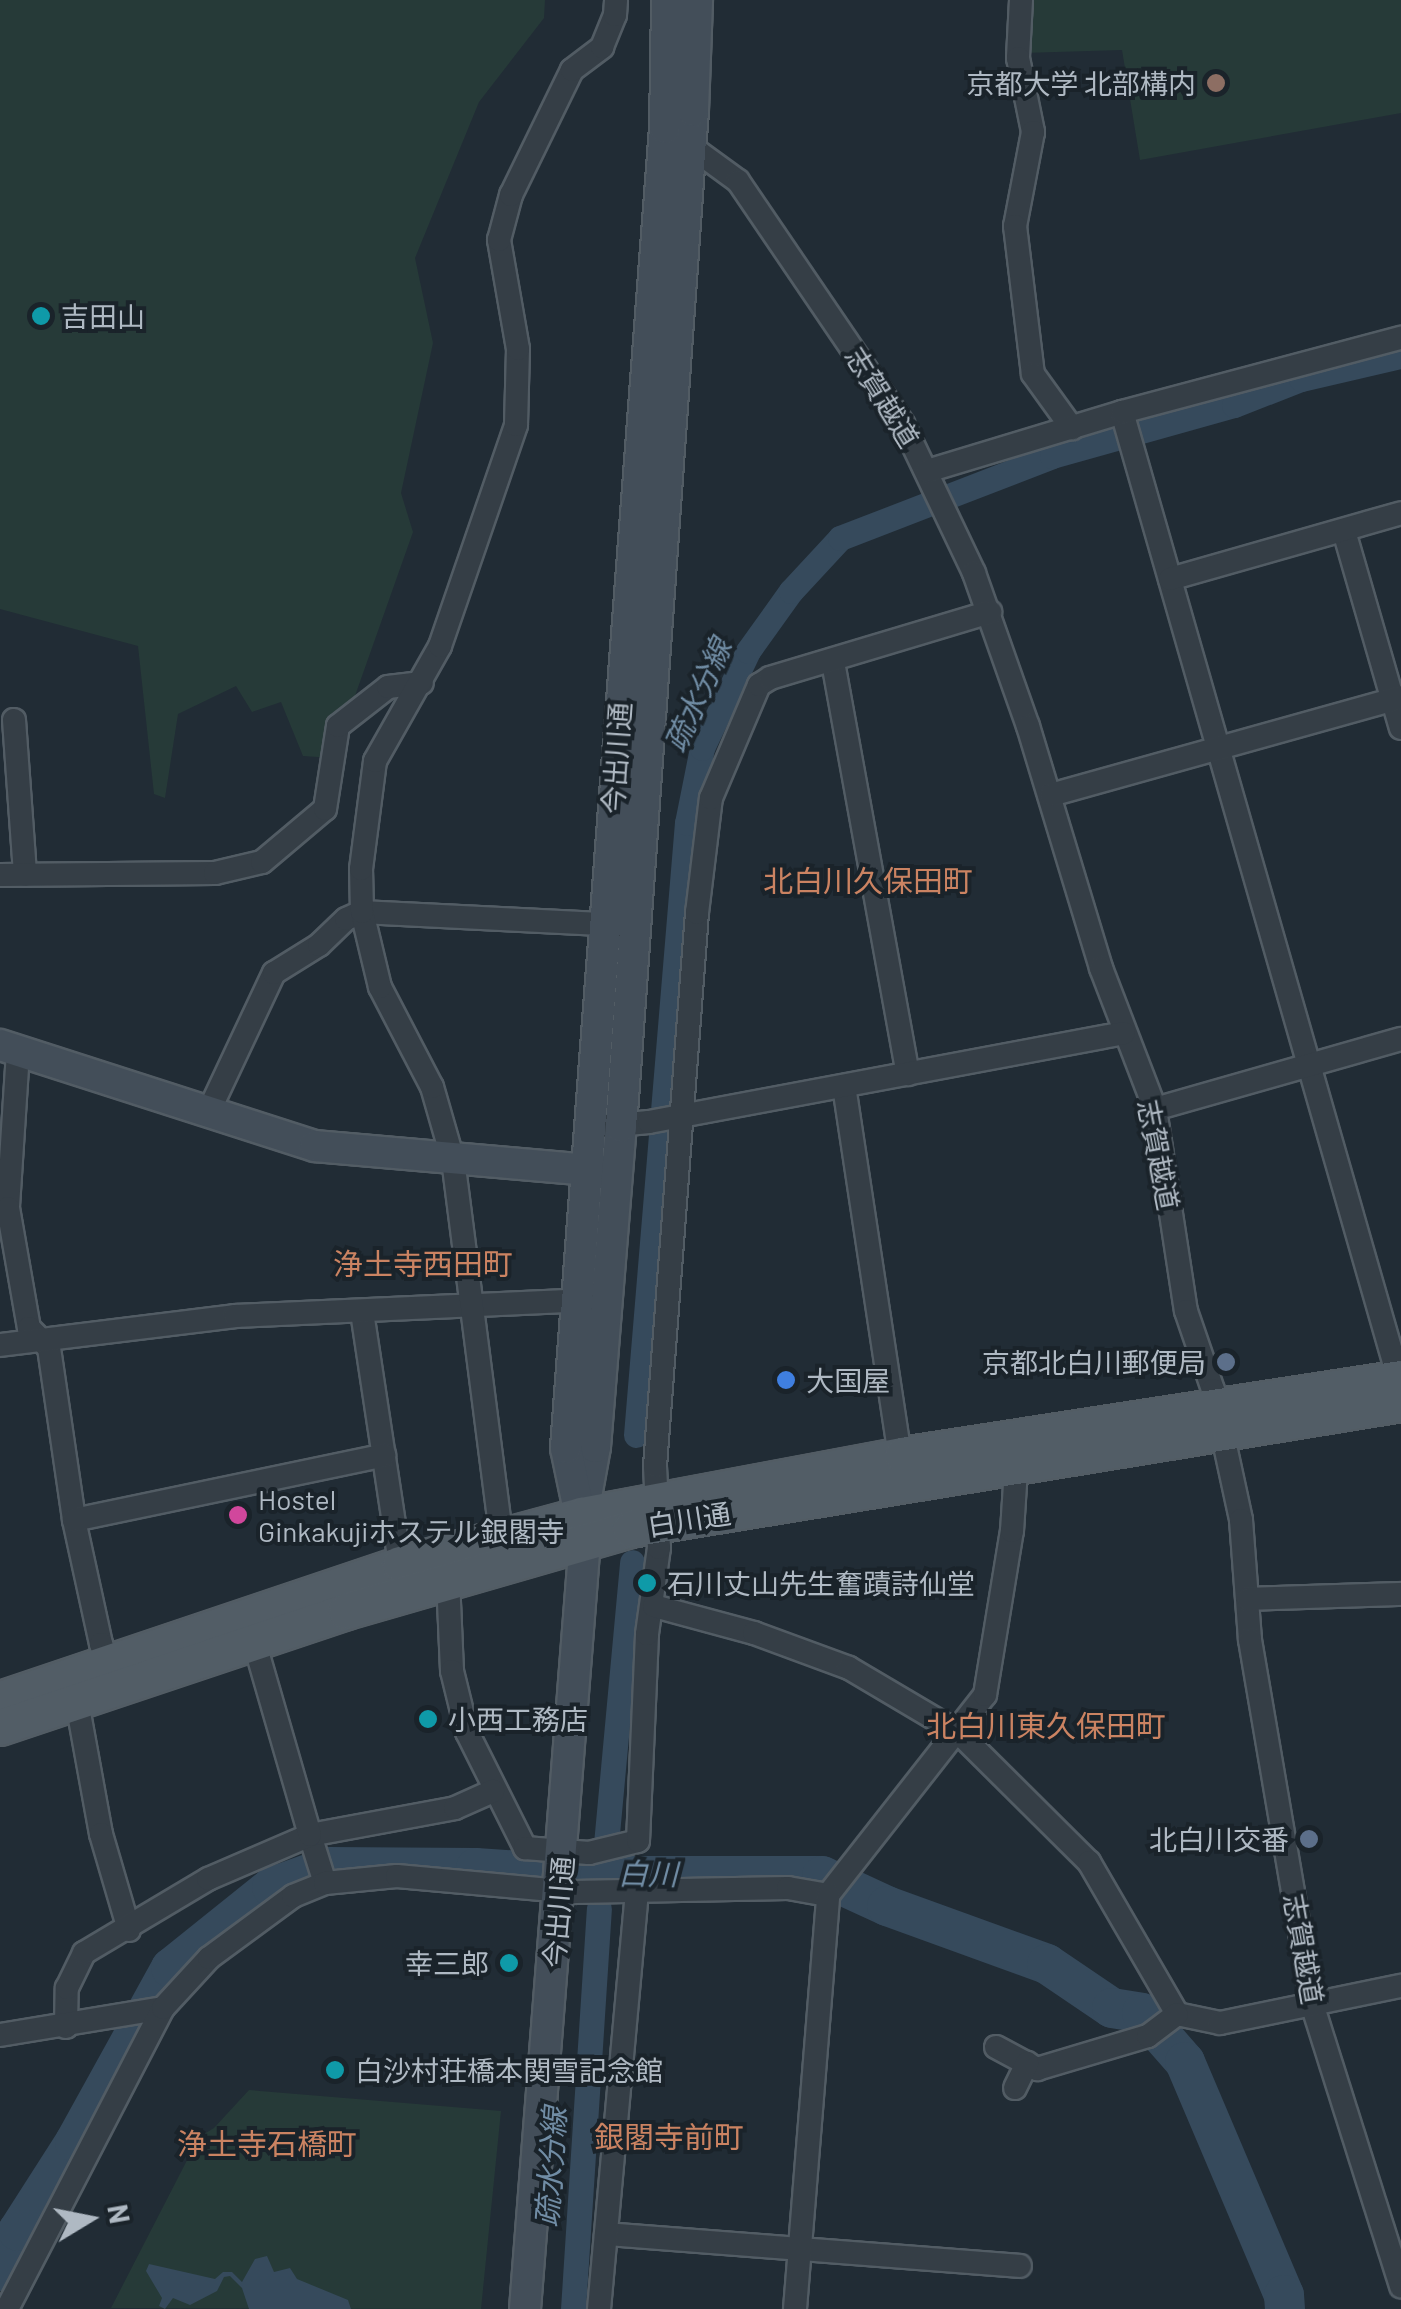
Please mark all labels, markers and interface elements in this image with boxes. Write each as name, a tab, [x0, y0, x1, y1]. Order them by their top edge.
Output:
place label: 京都大学 北部構内	[966, 66, 1196, 100]
marker: 京都大学 北部構内	[1205, 72, 1227, 94]
place label: 吉田山	[61, 299, 145, 333]
marker: 吉田山	[30, 305, 52, 327]
street label: 志賀越道	[839, 341, 927, 453]
water label: 疏水分線	[656, 633, 738, 757]
street label: 今出川通	[595, 701, 637, 815]
district label: 北白川久保田町	[763, 862, 973, 898]
street label: 志賀越道	[1132, 1097, 1186, 1213]
district label: 浄土寺西田町	[333, 1245, 513, 1281]
place label: 京都北白川郵便局	[982, 1345, 1206, 1379]
marker: 京都北白川郵便局	[1215, 1351, 1237, 1373]
place label: 大国屋	[806, 1363, 890, 1397]
marker: 大国屋	[775, 1369, 797, 1391]
place label: Hostel Ginkakujiホステル銀閣寺	[258, 1482, 564, 1548]
street label: 白川通	[645, 1496, 733, 1542]
marker: Hostel Ginkakujiホステル銀閣寺	[227, 1504, 249, 1526]
place label: 石川丈山先生奮蹟詩仙堂	[667, 1566, 975, 1600]
marker: 石川丈山先生奮蹟詩仙堂	[636, 1572, 658, 1594]
place label: 小西工務店	[448, 1702, 588, 1736]
district label: 北白川東久保田町	[926, 1707, 1166, 1743]
marker: 小西工務店	[417, 1708, 439, 1730]
place label: 北白川交番	[1149, 1822, 1289, 1856]
marker: 北白川交番	[1298, 1828, 1320, 1850]
water label: 白川	[618, 1854, 678, 1892]
street label: 今出川通	[536, 1855, 580, 1969]
street label: 志賀越道	[1278, 1891, 1330, 2007]
place label: 幸三郎	[405, 1946, 489, 1980]
marker: 幸三郎	[498, 1952, 520, 1974]
place label: 白沙村荘橋本関雪記念館	[355, 2053, 663, 2087]
marker: 白沙村荘橋本関雪記念館	[324, 2059, 346, 2081]
water label: 疏水分線	[528, 2106, 572, 2228]
district label: 銀閣寺前町	[594, 2118, 744, 2154]
district label: 浄土寺石橋町	[177, 2125, 357, 2161]
north arrow	[40, 2169, 140, 2269]
text: N	[101, 2202, 138, 2226]

